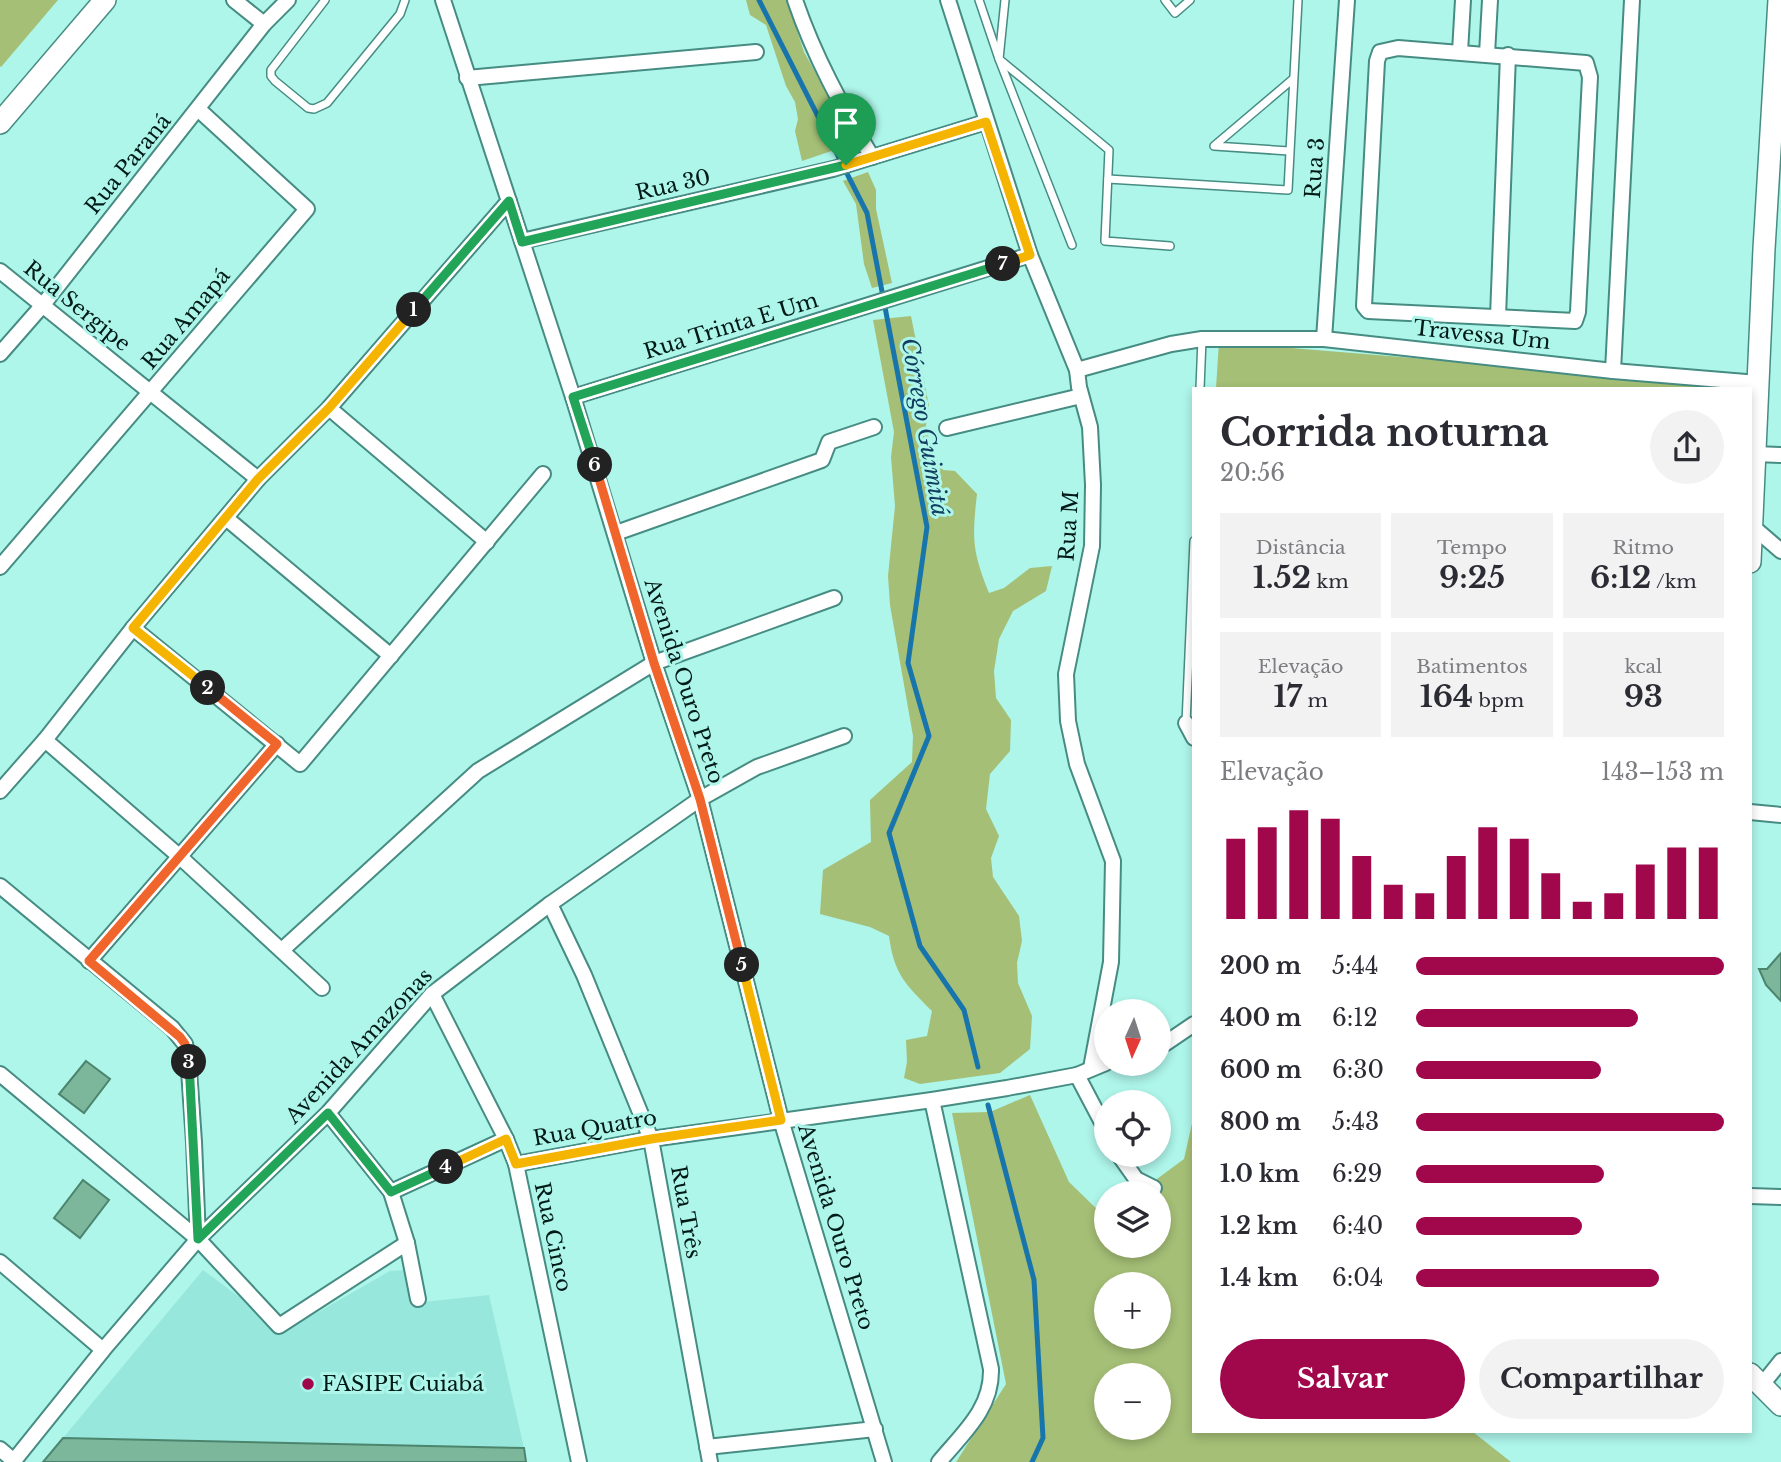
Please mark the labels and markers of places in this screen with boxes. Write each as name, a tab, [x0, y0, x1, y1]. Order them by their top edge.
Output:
pin	[816, 93, 876, 165]
pin: 7	[986, 246, 1020, 282]
pin: 1	[396, 292, 432, 328]
pin: 6	[578, 448, 612, 482]
pin: 2	[190, 670, 226, 706]
pin: 5	[724, 948, 760, 982]
pin: 3	[172, 1044, 206, 1080]
pin: 4	[428, 1150, 464, 1184]
place label: FASIPE Cuiabá	[322, 1371, 484, 1397]
marker: FASIPE Cuiabá	[300, 1376, 316, 1392]

